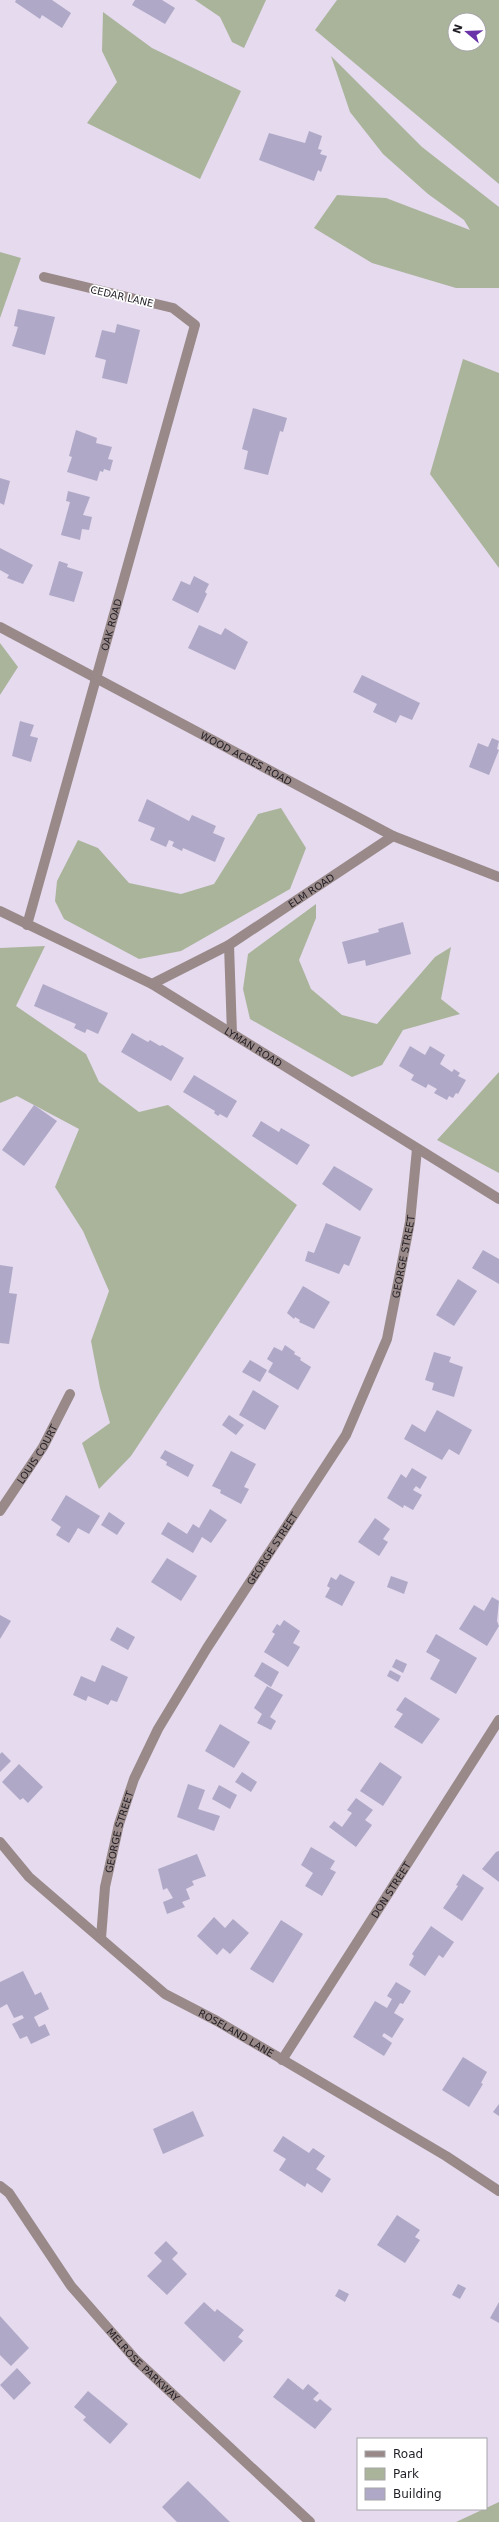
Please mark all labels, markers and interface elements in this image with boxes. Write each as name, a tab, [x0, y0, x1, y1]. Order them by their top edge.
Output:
north arrow	[447, 12, 487, 52]
text: N	[450, 22, 466, 35]
street label: CEDAR LANE	[89, 284, 154, 309]
street label: OAK ROAD	[99, 597, 124, 652]
street label: WOOD ACRES ROAD	[198, 730, 294, 787]
street label: ELM ROAD	[286, 871, 337, 910]
street label: LYMAN ROAD	[222, 1025, 284, 1069]
street label: GEORGE STREET	[390, 1214, 417, 1299]
street label: LOUIS COURT	[15, 1422, 60, 1486]
street label: GEORGE STREET	[245, 1510, 300, 1587]
street label: GEORGE STREET	[103, 1789, 136, 1874]
street label: DON STREET	[369, 1859, 414, 1920]
street label: ROSELAND LANE	[197, 2007, 276, 2059]
street label: MELROSE PARKWAY	[105, 2326, 182, 2404]
legend	[357, 2438, 487, 2510]
text: Road	[393, 2447, 423, 2461]
text: Park	[393, 2467, 419, 2481]
text: Building	[393, 2487, 442, 2501]

